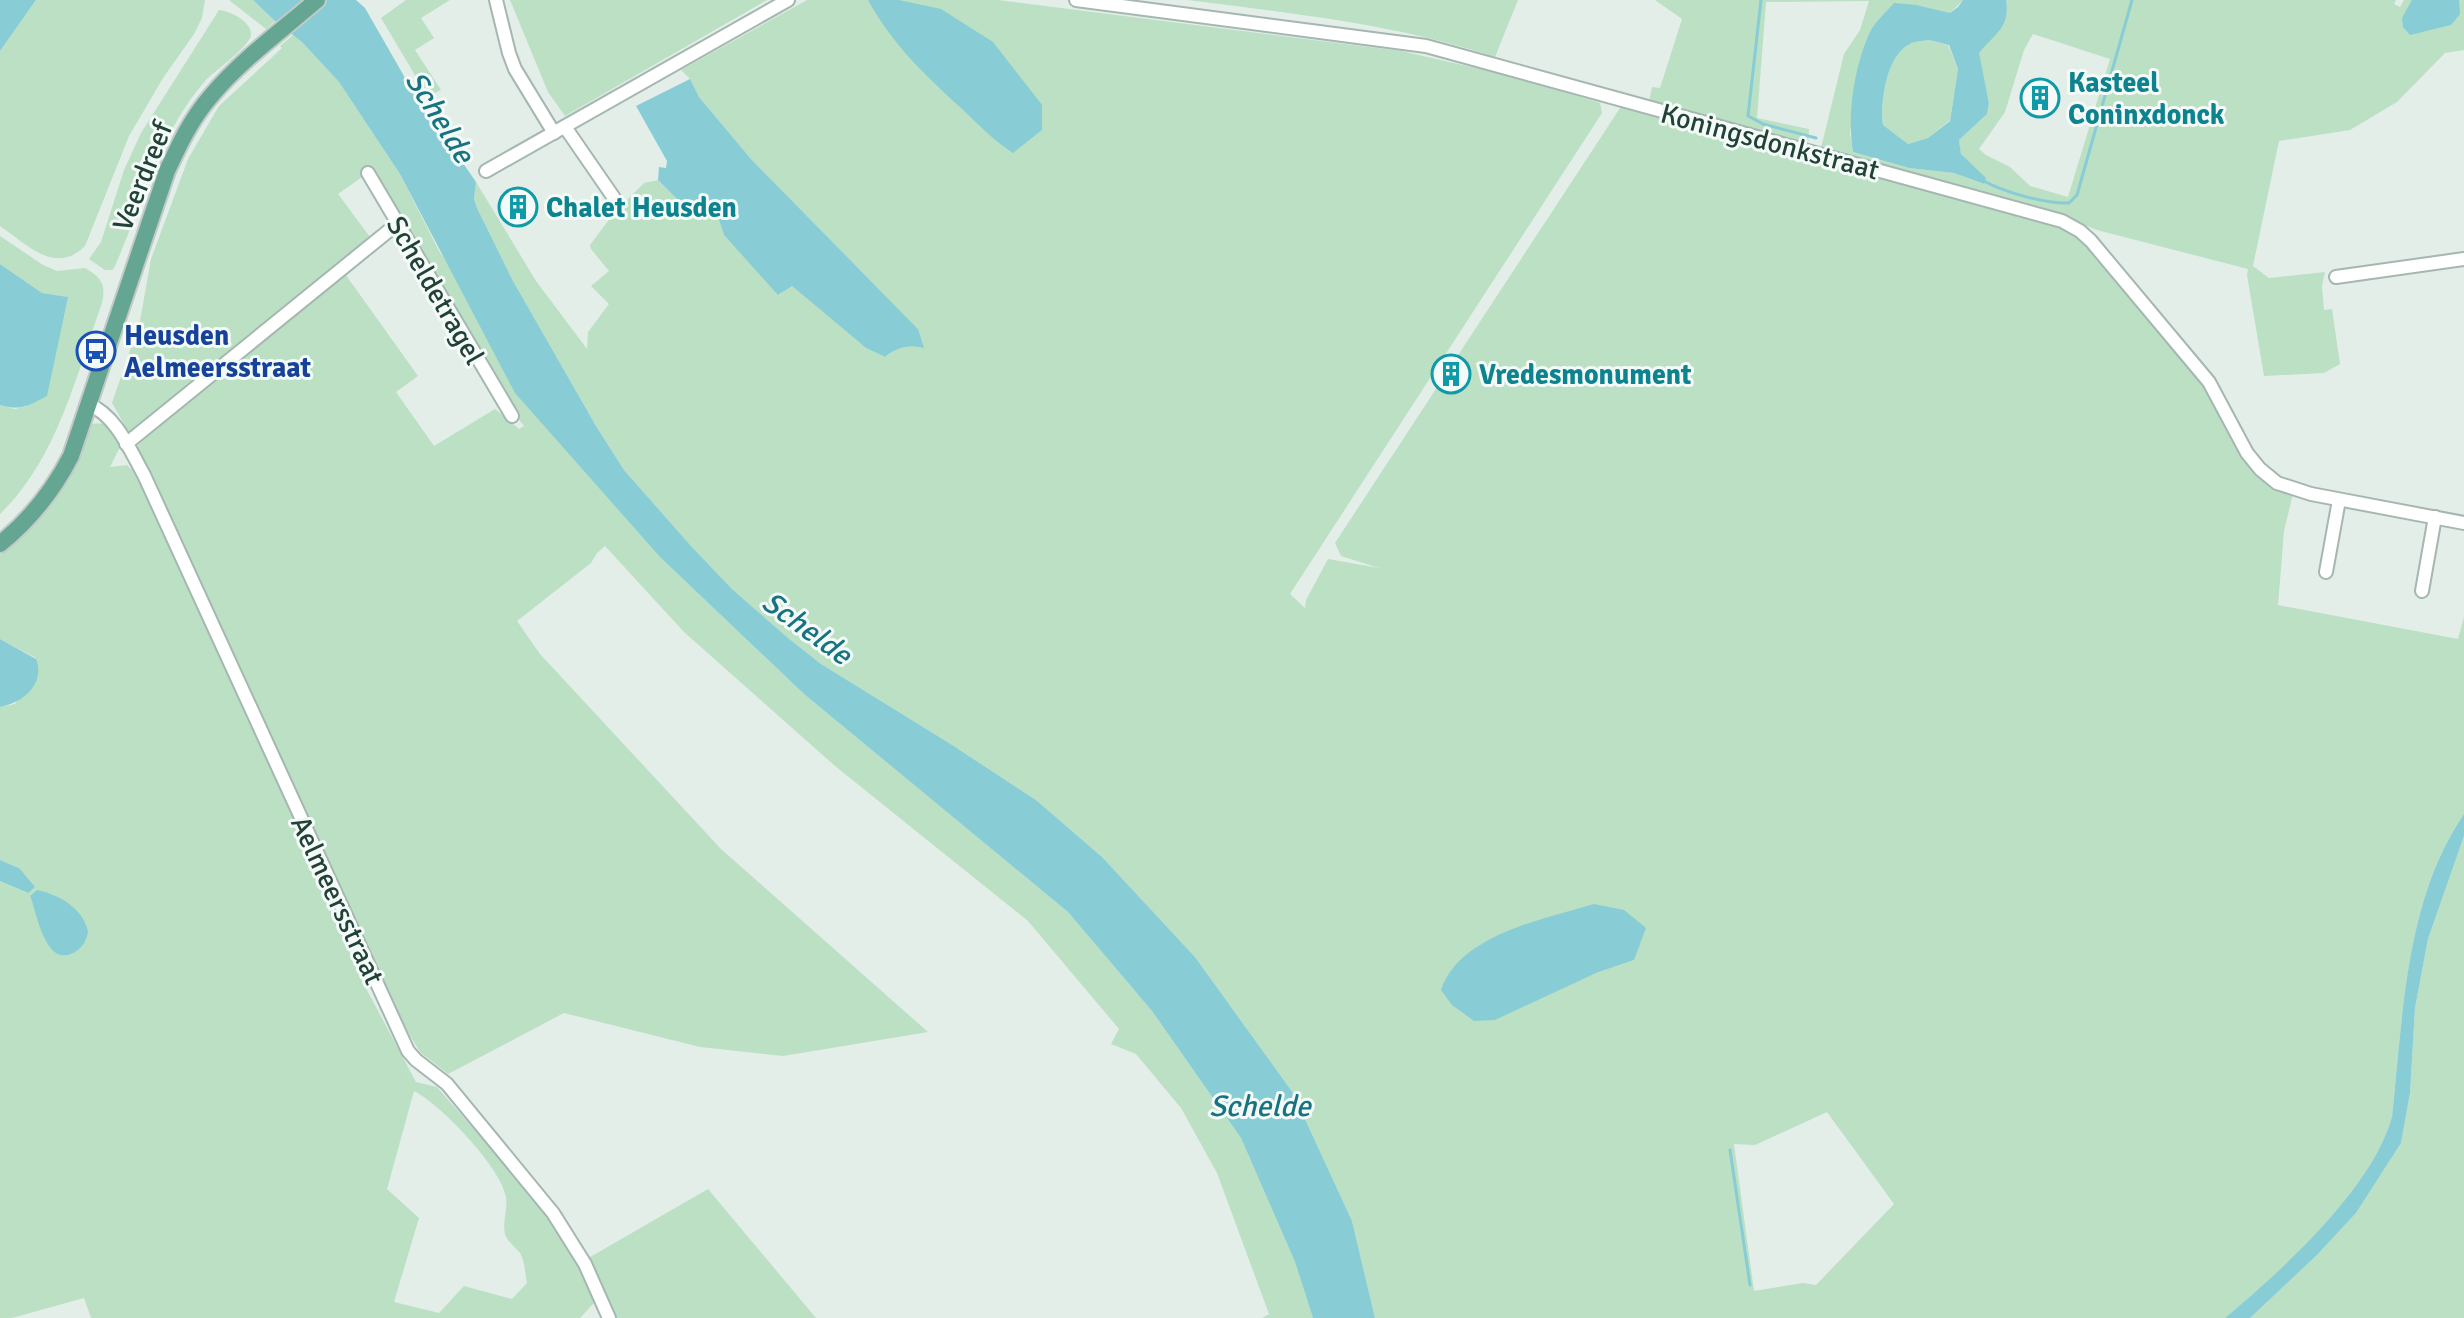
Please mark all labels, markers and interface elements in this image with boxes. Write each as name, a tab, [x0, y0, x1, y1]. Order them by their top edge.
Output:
water label: Schelde	[397, 64, 483, 172]
place label: Kasteel Coninxdonck	[2068, 66, 2225, 132]
building icon: Kasteel Coninxdonck	[2019, 77, 2061, 119]
street label: Koningsdonkstraat	[1657, 96, 1883, 188]
street label: Veerdreef	[106, 115, 181, 236]
building icon: Chalet Heusden	[497, 186, 539, 228]
place label: Chalet Heusden	[546, 191, 737, 225]
street label: Scheldetragel	[379, 210, 491, 371]
place label: Heusden Aelmeersstraat	[124, 319, 311, 385]
bus stop icon: Heusden Aelmeersstraat	[75, 330, 117, 372]
building icon: Vredesmonument	[1430, 353, 1472, 395]
place label: Vredesmonument	[1479, 358, 1692, 392]
water label: Schelde	[755, 584, 860, 674]
street label: Aelmeersstraat	[283, 811, 391, 990]
water label: Schelde	[1209, 1088, 1313, 1125]

